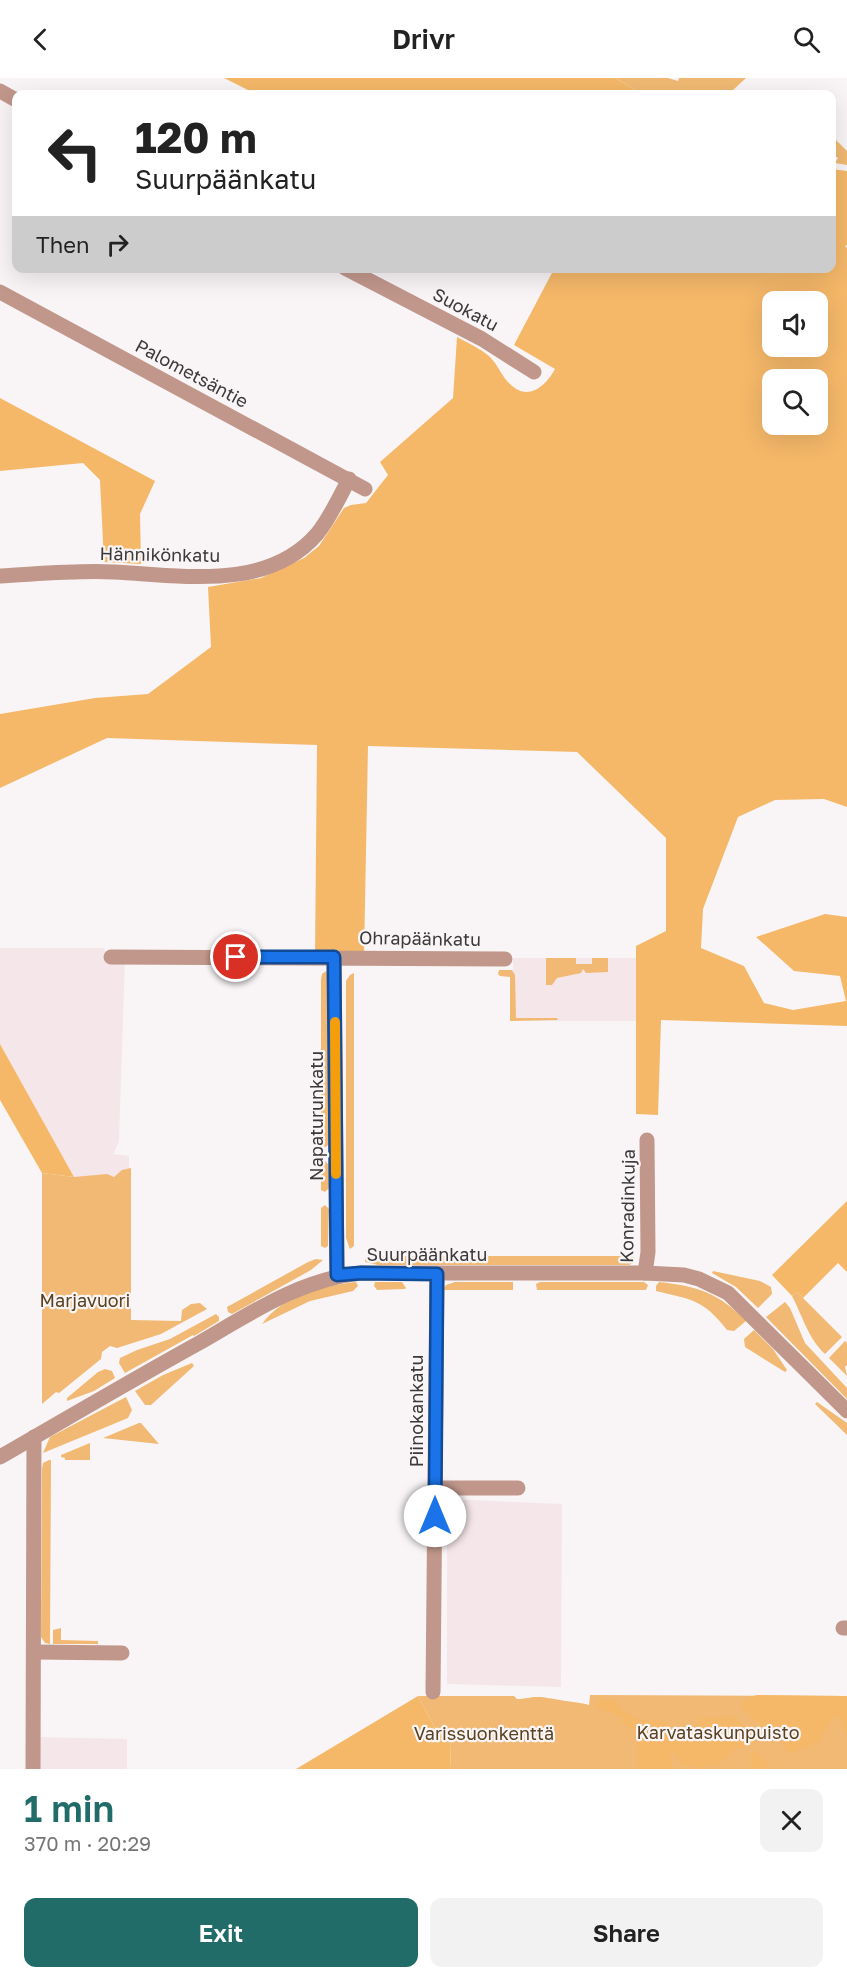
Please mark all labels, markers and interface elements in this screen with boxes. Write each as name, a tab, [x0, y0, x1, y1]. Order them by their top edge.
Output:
icon: back	[24, 23, 57, 56]
text: Drivr	[392, 23, 455, 55]
icon: search	[790, 23, 823, 56]
text: 120 m	[135, 112, 257, 162]
icon: left	[36, 114, 114, 192]
text: Suurpäänkatu	[135, 163, 316, 195]
icon: right	[101, 228, 134, 261]
text: Then	[36, 231, 89, 258]
street label: Suokatu	[429, 283, 503, 335]
map controls	[762, 291, 828, 435]
button: sound	[762, 291, 828, 357]
street label: Palometsäntie	[132, 334, 252, 412]
button: search	[762, 369, 828, 435]
street label: Hännikönkatu	[100, 542, 220, 566]
street label: Ohrapäänkatu	[359, 926, 481, 950]
pin	[210, 931, 261, 982]
icon: arrive	[219, 940, 252, 973]
street label: Napaturunkatu	[305, 1051, 327, 1181]
street label: Konradinkuja	[615, 1149, 639, 1263]
street label: Suurpäänkatu	[367, 1243, 487, 1265]
park label: Marjavuori	[40, 1289, 130, 1311]
street label: Piinokankatu	[405, 1355, 427, 1467]
position arrow	[403, 1484, 467, 1548]
park label: Karvataskunpuisto	[637, 1721, 799, 1743]
park label: Varissuonkenttä	[414, 1722, 554, 1744]
text: 1 min	[24, 1787, 114, 1830]
button: close	[760, 1789, 823, 1852]
text: 370 m · 20:29	[24, 1831, 151, 1855]
button: Exit	[24, 1898, 418, 1967]
button: Share	[430, 1898, 823, 1967]

